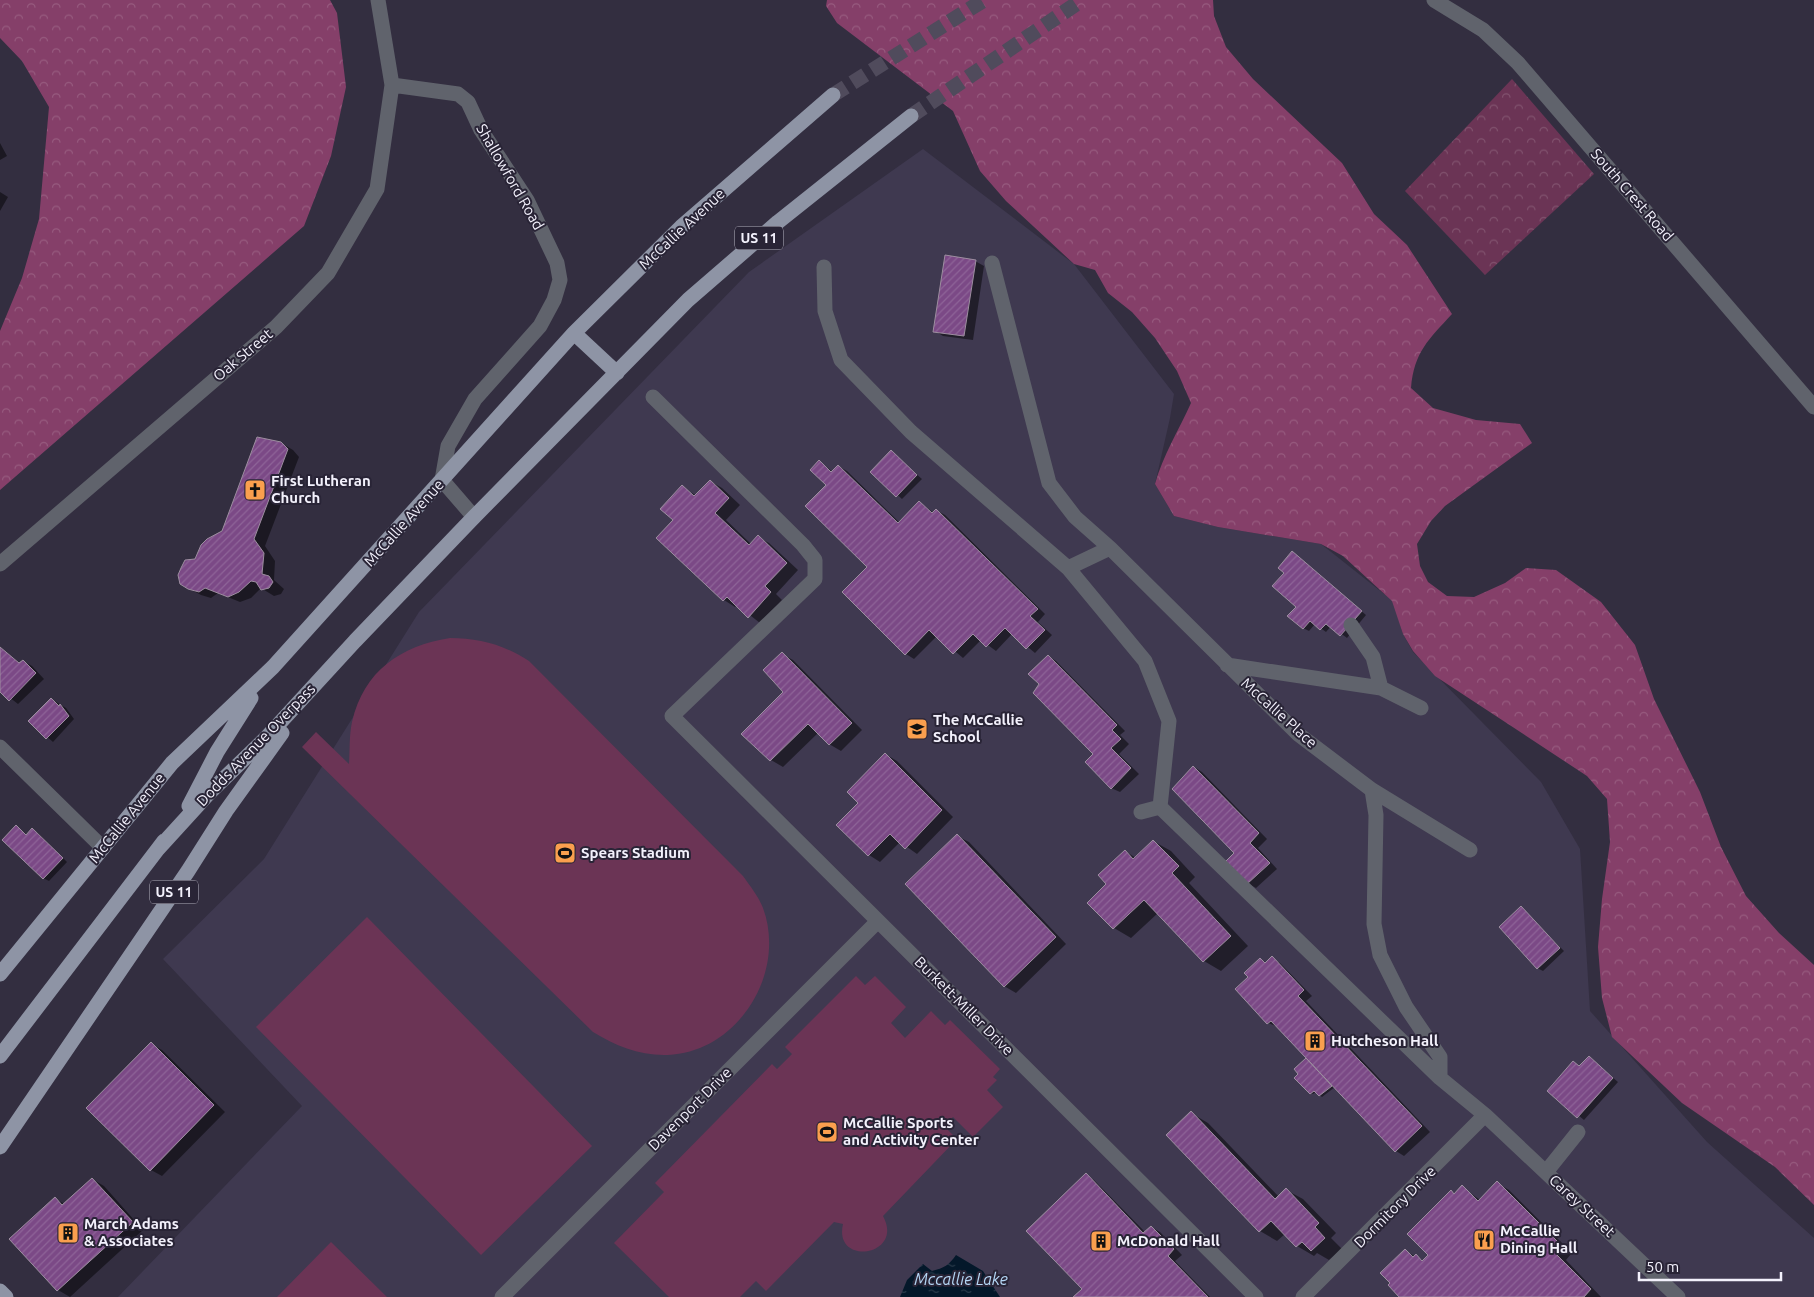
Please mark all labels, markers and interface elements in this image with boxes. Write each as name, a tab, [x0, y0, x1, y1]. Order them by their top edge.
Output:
street label: Shallowford Road	[473, 121, 548, 233]
street label: South Crest Road	[1588, 145, 1677, 244]
street label: McCallie Avenue	[635, 185, 728, 273]
road number: US 11	[735, 227, 783, 250]
street label: Oak Street	[210, 325, 276, 384]
place label: First Lutheran Church	[271, 472, 371, 506]
street label: McCallie Avenue	[360, 476, 447, 569]
church icon: First Lutheran Church	[243, 478, 267, 502]
street label: McCallie Place	[1238, 674, 1321, 751]
street label: Dodds Avenue Overpass	[193, 680, 318, 809]
place label: The McCallie School	[933, 711, 1023, 745]
school or university icon: The McCallie School	[905, 717, 929, 741]
street label: McCallie Avenue	[85, 769, 168, 866]
sports icon: Spears Stadium	[553, 841, 577, 865]
place label: Spears Stadium	[581, 844, 690, 861]
road number: US 11	[150, 880, 198, 904]
street label: Burkett-Miller Drive	[911, 953, 1017, 1059]
building icon: Hutcheson Hall	[1303, 1029, 1327, 1053]
place label: Hutcheson Hall	[1331, 1032, 1439, 1049]
street label: Davenport Drive	[645, 1064, 735, 1154]
place label: McCallie Sports and Activity Center	[843, 1114, 980, 1148]
sports icon: McCallie Sports and Activity Center	[815, 1120, 839, 1144]
street label: Dormitory Drive	[1350, 1162, 1439, 1251]
street label: Carey Street	[1546, 1171, 1619, 1240]
place label: March Adams & Associates	[84, 1215, 179, 1249]
building icon: March Adams & Associates	[56, 1221, 80, 1245]
place label: McCallie Dining Hall	[1500, 1222, 1578, 1256]
restaurant icon: McCallie Dining Hall	[1472, 1228, 1496, 1252]
building icon: McDonald Hall	[1089, 1229, 1113, 1253]
place label: McDonald Hall	[1117, 1232, 1220, 1249]
scale bar	[1639, 1250, 1782, 1282]
text: 50 m	[1646, 1258, 1679, 1275]
water label: Mccallie Lake	[914, 1270, 1008, 1288]

